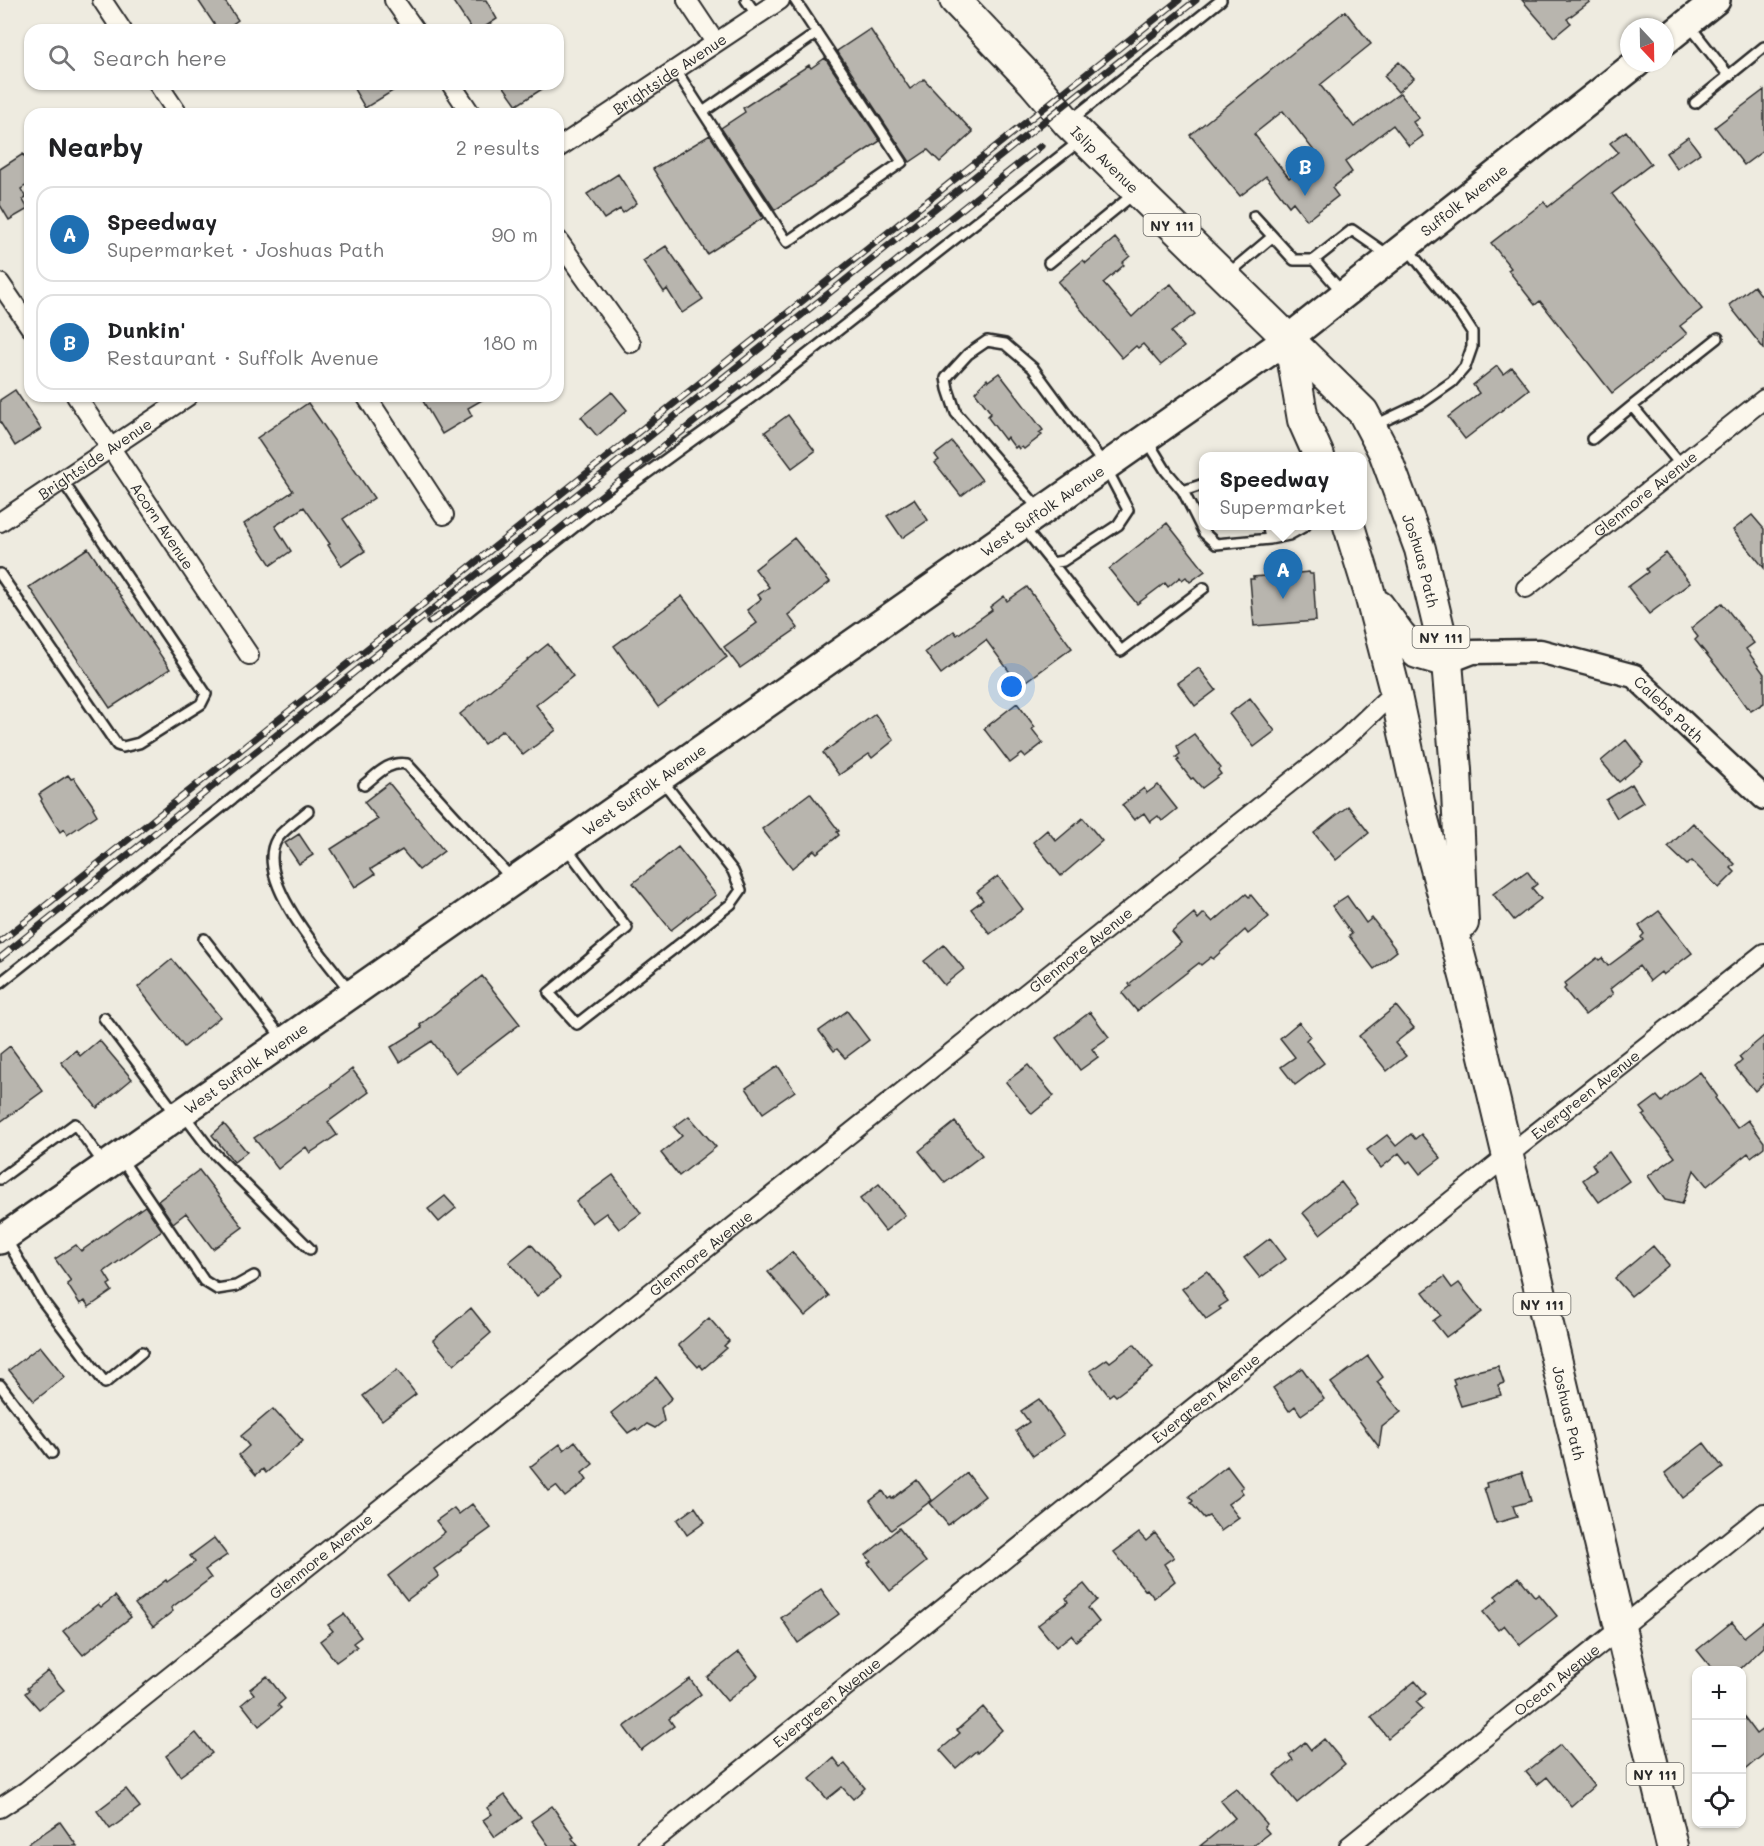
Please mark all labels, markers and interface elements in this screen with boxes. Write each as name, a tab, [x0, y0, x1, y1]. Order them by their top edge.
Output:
north arrow	[1620, 18, 1674, 72]
search box	[24, 24, 564, 90]
street label: Brightside Avenue	[609, 29, 730, 119]
icon: search	[45, 41, 78, 74]
text: Search here	[93, 43, 227, 72]
street label: Islip Avenue	[1067, 121, 1144, 197]
text: Nearby	[48, 130, 143, 164]
text: 2 results	[456, 134, 540, 160]
pin: B	[1286, 146, 1324, 196]
street label: Suffolk Avenue	[1416, 159, 1511, 241]
text: Speedway	[107, 207, 217, 236]
road number: NY 111	[1144, 214, 1200, 236]
text: A	[63, 221, 76, 247]
text: 90 m	[492, 221, 538, 247]
text: Supermarket · Joshuas Path	[107, 236, 384, 262]
text: Dunkin'	[107, 315, 186, 344]
text: B	[63, 329, 76, 355]
text: 180 m	[482, 329, 538, 355]
text: Restaurant · Suffolk Avenue	[107, 344, 379, 370]
street label: Brightside Avenue	[34, 413, 155, 504]
street label: Glenmore Avenue	[1589, 446, 1701, 541]
popup	[1199, 452, 1367, 530]
street label: West Suffolk Avenue	[976, 460, 1108, 561]
text: Speedway	[1219, 464, 1330, 493]
street label: Acorn Avenue	[126, 478, 199, 573]
text: Supermarket	[1219, 493, 1347, 519]
street label: Joshuas Path	[1398, 511, 1444, 609]
pin: A	[1264, 550, 1302, 599]
road number: NY 111	[1412, 626, 1470, 648]
street label: Calebs Path	[1630, 671, 1708, 746]
your location	[997, 672, 1026, 701]
street label: West Suffolk Avenue	[578, 739, 710, 840]
street label: Glenmore Avenue	[1025, 902, 1136, 997]
street label: West Suffolk Avenue	[180, 1018, 312, 1118]
street label: Evergreen Avenue	[1527, 1045, 1644, 1144]
street label: Glenmore Avenue	[645, 1205, 756, 1300]
road number: NY 111	[1514, 1293, 1570, 1315]
street label: Evergreen Avenue	[1147, 1348, 1264, 1447]
street label: Joshuas Path	[1548, 1364, 1590, 1462]
street label: Glenmore Avenue	[265, 1509, 377, 1603]
street label: Ocean Avenue	[1509, 1639, 1603, 1720]
street label: Evergreen Avenue	[768, 1653, 885, 1752]
map controls	[1692, 1666, 1746, 1828]
button: +	[1692, 1666, 1746, 1720]
button: −	[1692, 1720, 1746, 1774]
road number: NY 111	[1626, 1763, 1684, 1785]
button: locate	[1692, 1774, 1746, 1828]

